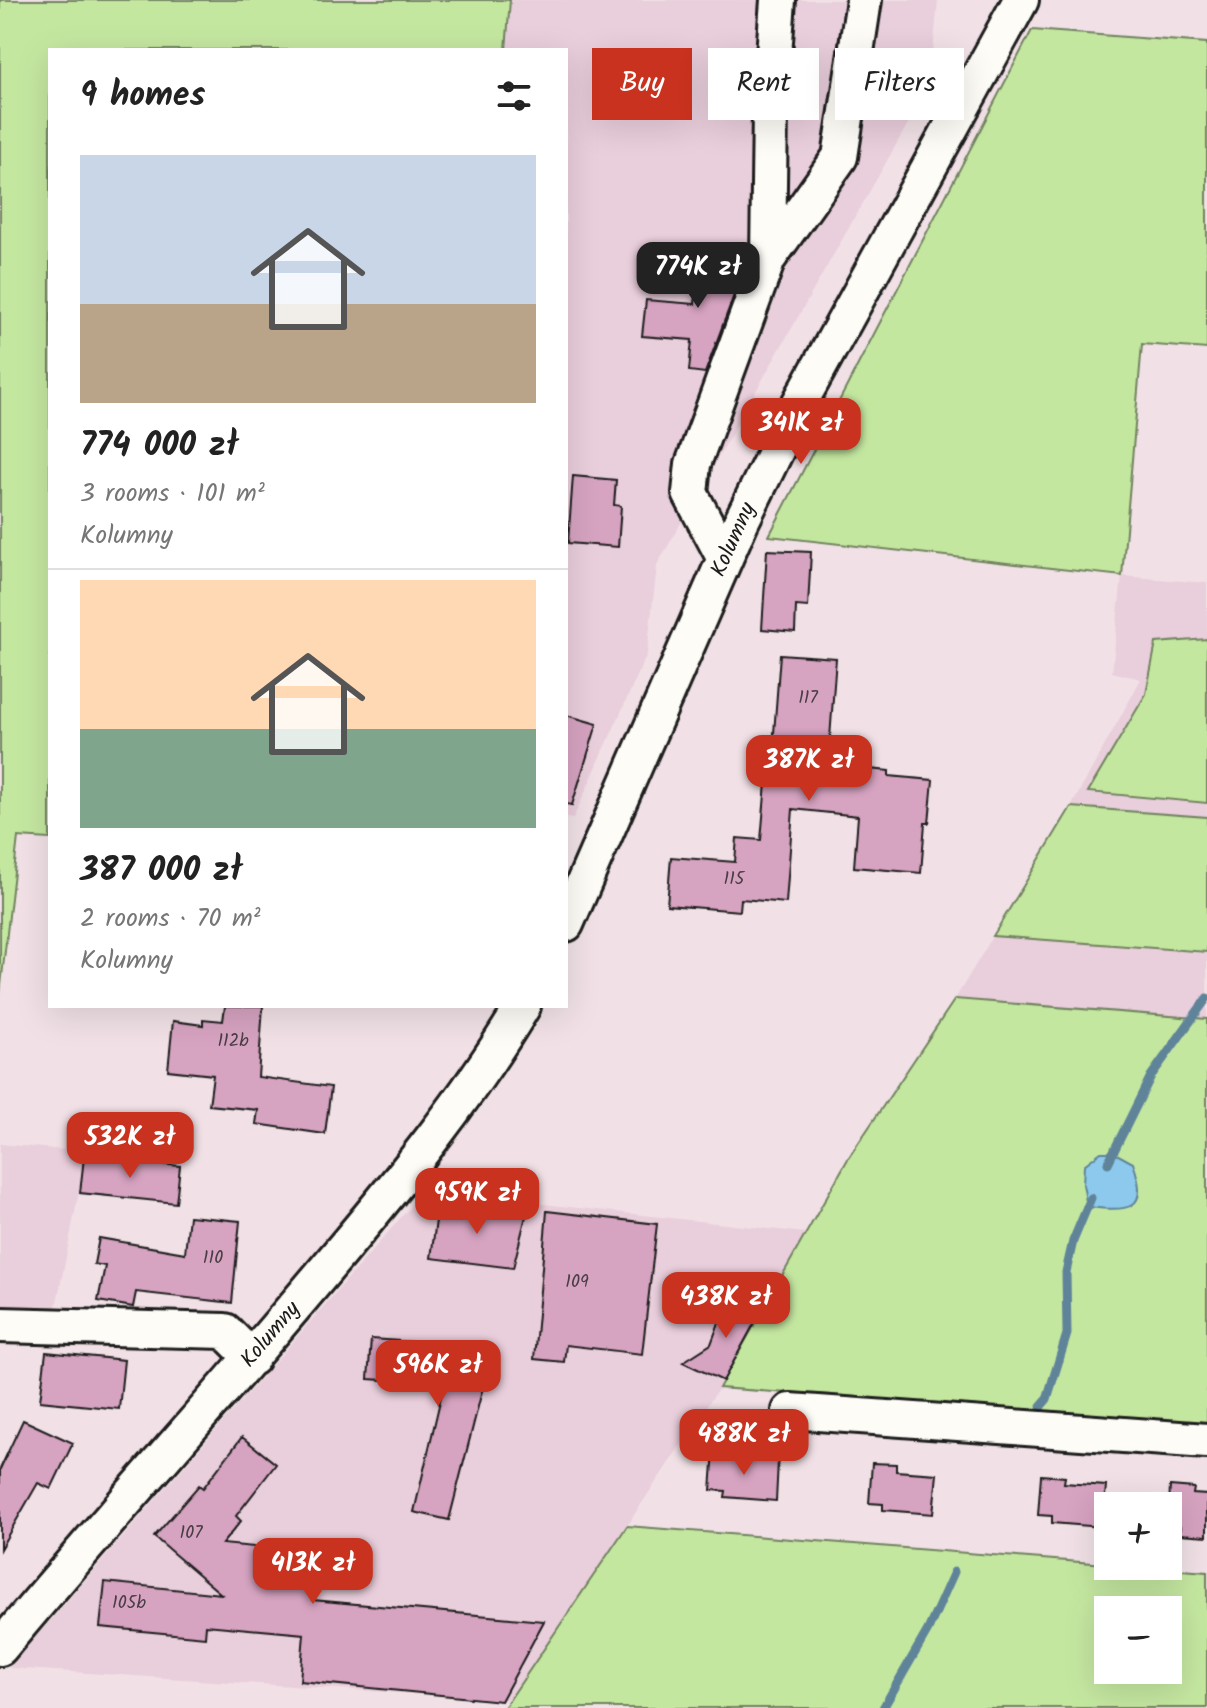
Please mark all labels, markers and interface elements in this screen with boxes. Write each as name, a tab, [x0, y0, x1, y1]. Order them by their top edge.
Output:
chip: Buy	[592, 48, 692, 120]
chip: Rent	[708, 48, 819, 120]
chip: Filters	[835, 48, 964, 120]
text: 9 homes	[80, 69, 205, 123]
icon: filters	[492, 74, 536, 118]
icon: home	[236, 207, 380, 351]
pin: 774K zł	[624, 242, 772, 310]
text: 774K zł	[655, 247, 741, 289]
pin: 341K zł	[727, 398, 875, 466]
text: 341K zł	[759, 403, 843, 445]
text: 774 000 zł	[80, 419, 238, 473]
text: 3 rooms · 101 m²	[80, 473, 265, 515]
street label: Kolumny	[702, 496, 766, 583]
text: Kolumny	[80, 515, 173, 557]
icon: home	[236, 632, 380, 776]
house number: 117	[798, 684, 818, 713]
pin: 387K zł	[735, 735, 883, 803]
text: 387K zł	[764, 740, 854, 782]
text: 387 000 zł	[80, 844, 243, 898]
house number: 115	[724, 865, 746, 894]
text: 2 rooms · 70 m²	[80, 898, 261, 940]
text: Kolumny	[80, 940, 173, 982]
house number: 112b	[217, 1027, 249, 1056]
pin: 532K zł	[56, 1112, 204, 1180]
text: 532K zł	[85, 1117, 175, 1159]
pin: 959K zł	[403, 1168, 551, 1236]
text: 959K zł	[433, 1173, 521, 1215]
house number: 110	[203, 1244, 223, 1273]
house number: 109	[565, 1268, 589, 1297]
pin: 438K zł	[652, 1272, 800, 1340]
text: 438K zł	[680, 1277, 772, 1319]
street label: Kolumny	[232, 1293, 310, 1376]
pin: 596K zł	[364, 1340, 512, 1408]
text: 596K zł	[394, 1345, 482, 1387]
pin: 488K zł	[670, 1409, 818, 1477]
text: 488K zł	[698, 1414, 790, 1456]
map controls	[1094, 1492, 1182, 1684]
button: +	[1094, 1492, 1182, 1580]
house number: 107	[180, 1519, 203, 1548]
pin: 413K zł	[239, 1538, 387, 1606]
text: 413K zł	[271, 1543, 355, 1585]
house number: 105b	[112, 1589, 146, 1618]
button: −	[1094, 1596, 1182, 1684]

